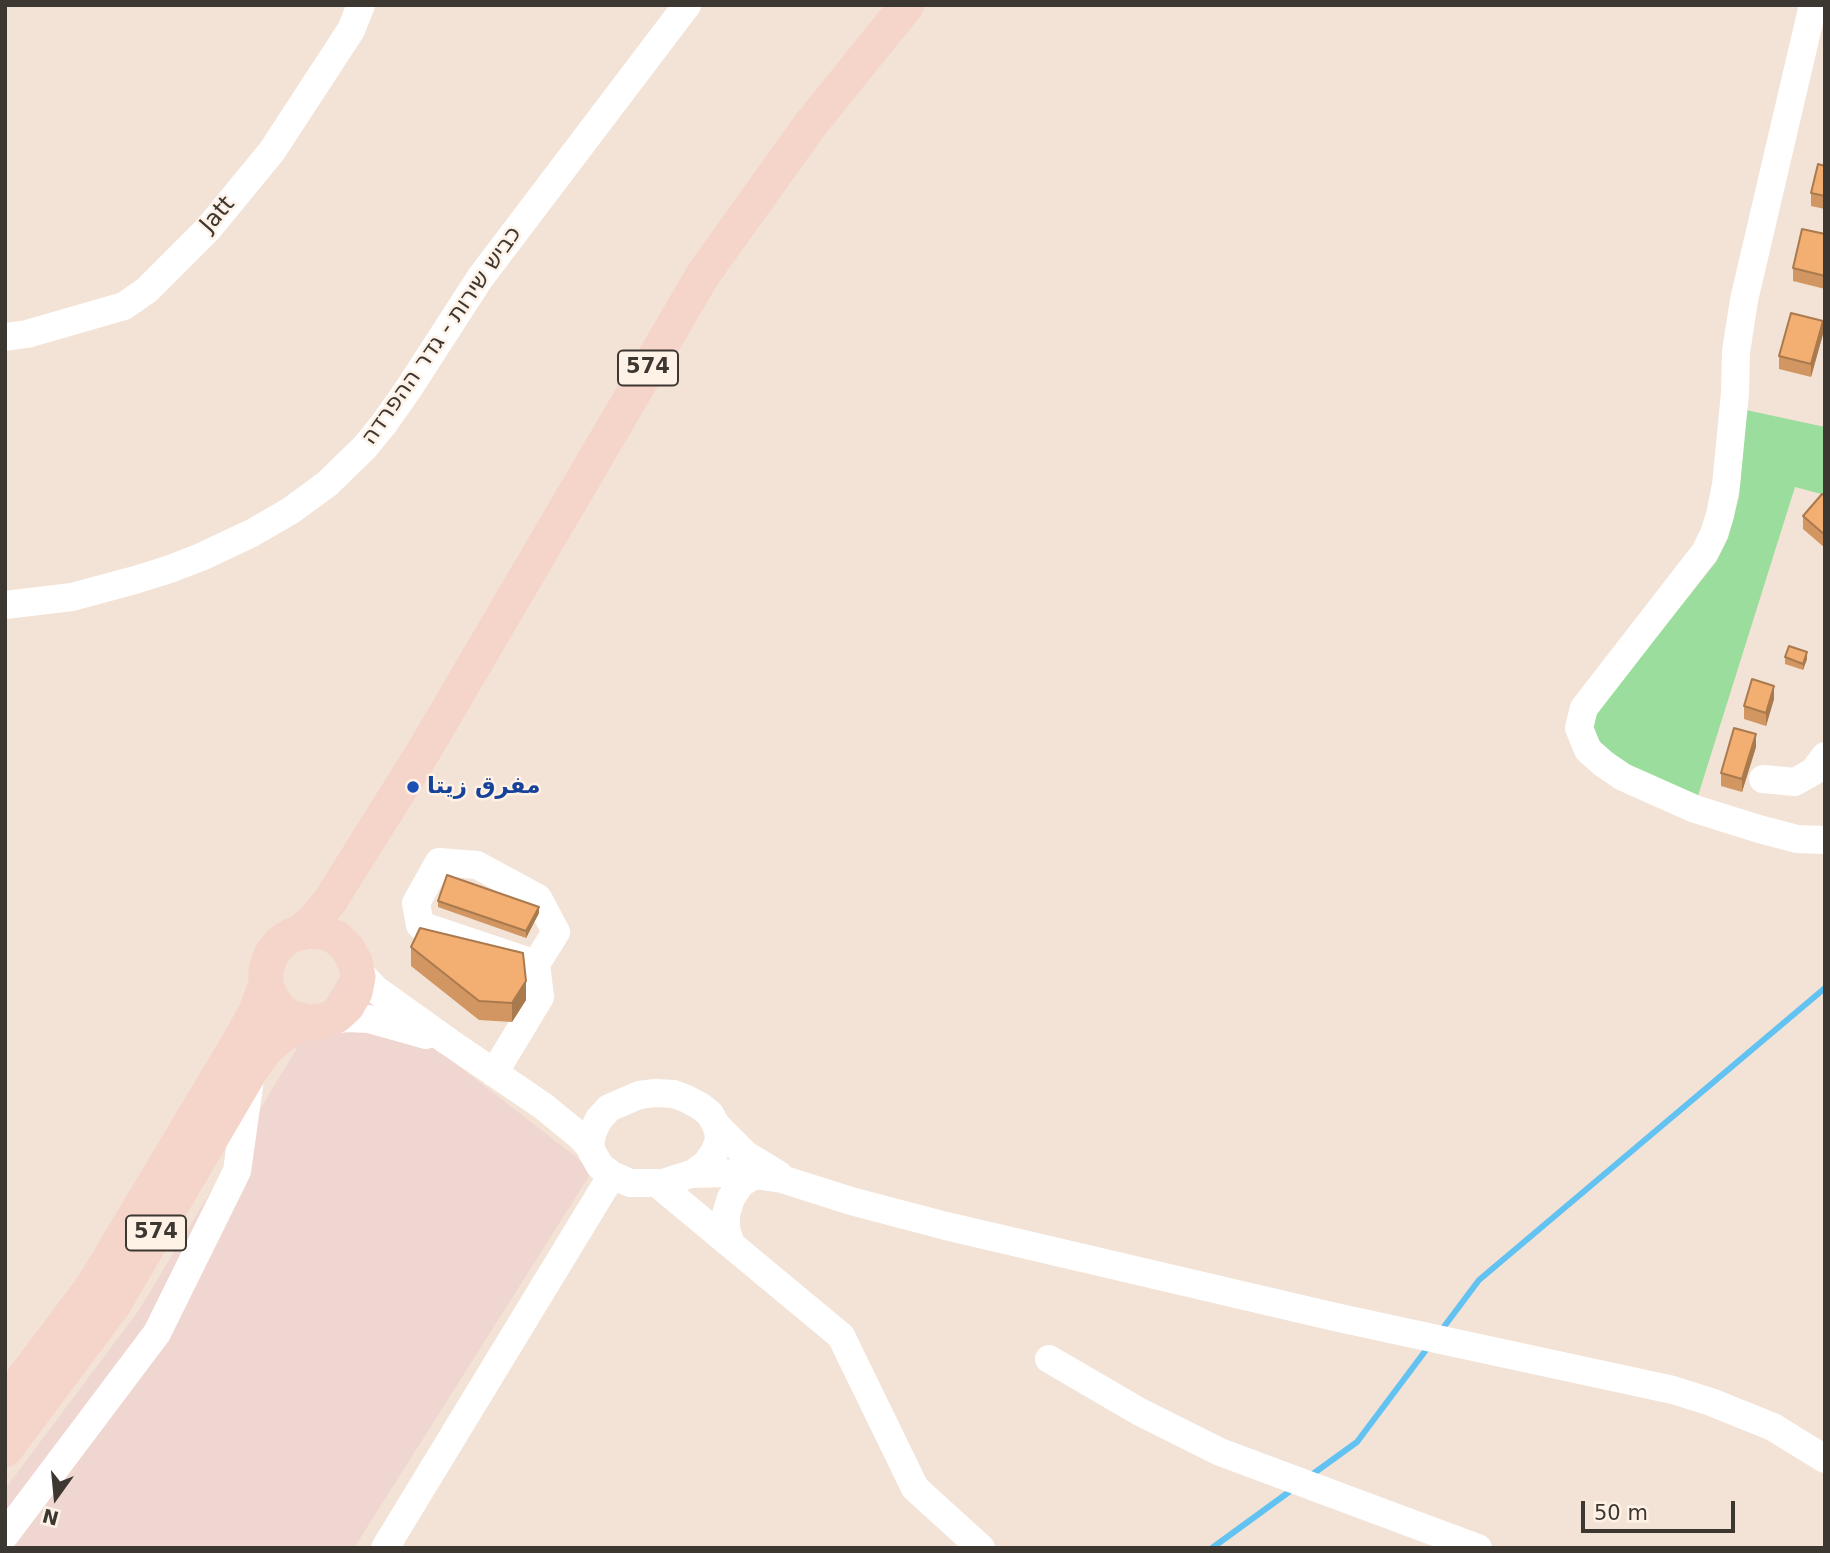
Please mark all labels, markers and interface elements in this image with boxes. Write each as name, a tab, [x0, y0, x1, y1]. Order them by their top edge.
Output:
street label: Jatt	[195, 191, 241, 239]
street label: כביש שירות - גדר ההפרדה	[356, 221, 528, 451]
road number: 574	[618, 350, 678, 386]
place label: مفرق زيتا	[427, 773, 541, 801]
marker: مفرق زيتا	[405, 779, 421, 795]
road number: 574	[126, 1216, 186, 1250]
north arrow	[21, 1462, 91, 1532]
scale bar	[1585, 1486, 1739, 1530]
text: 50 m	[1594, 1501, 1648, 1525]
text: N	[40, 1505, 61, 1530]

